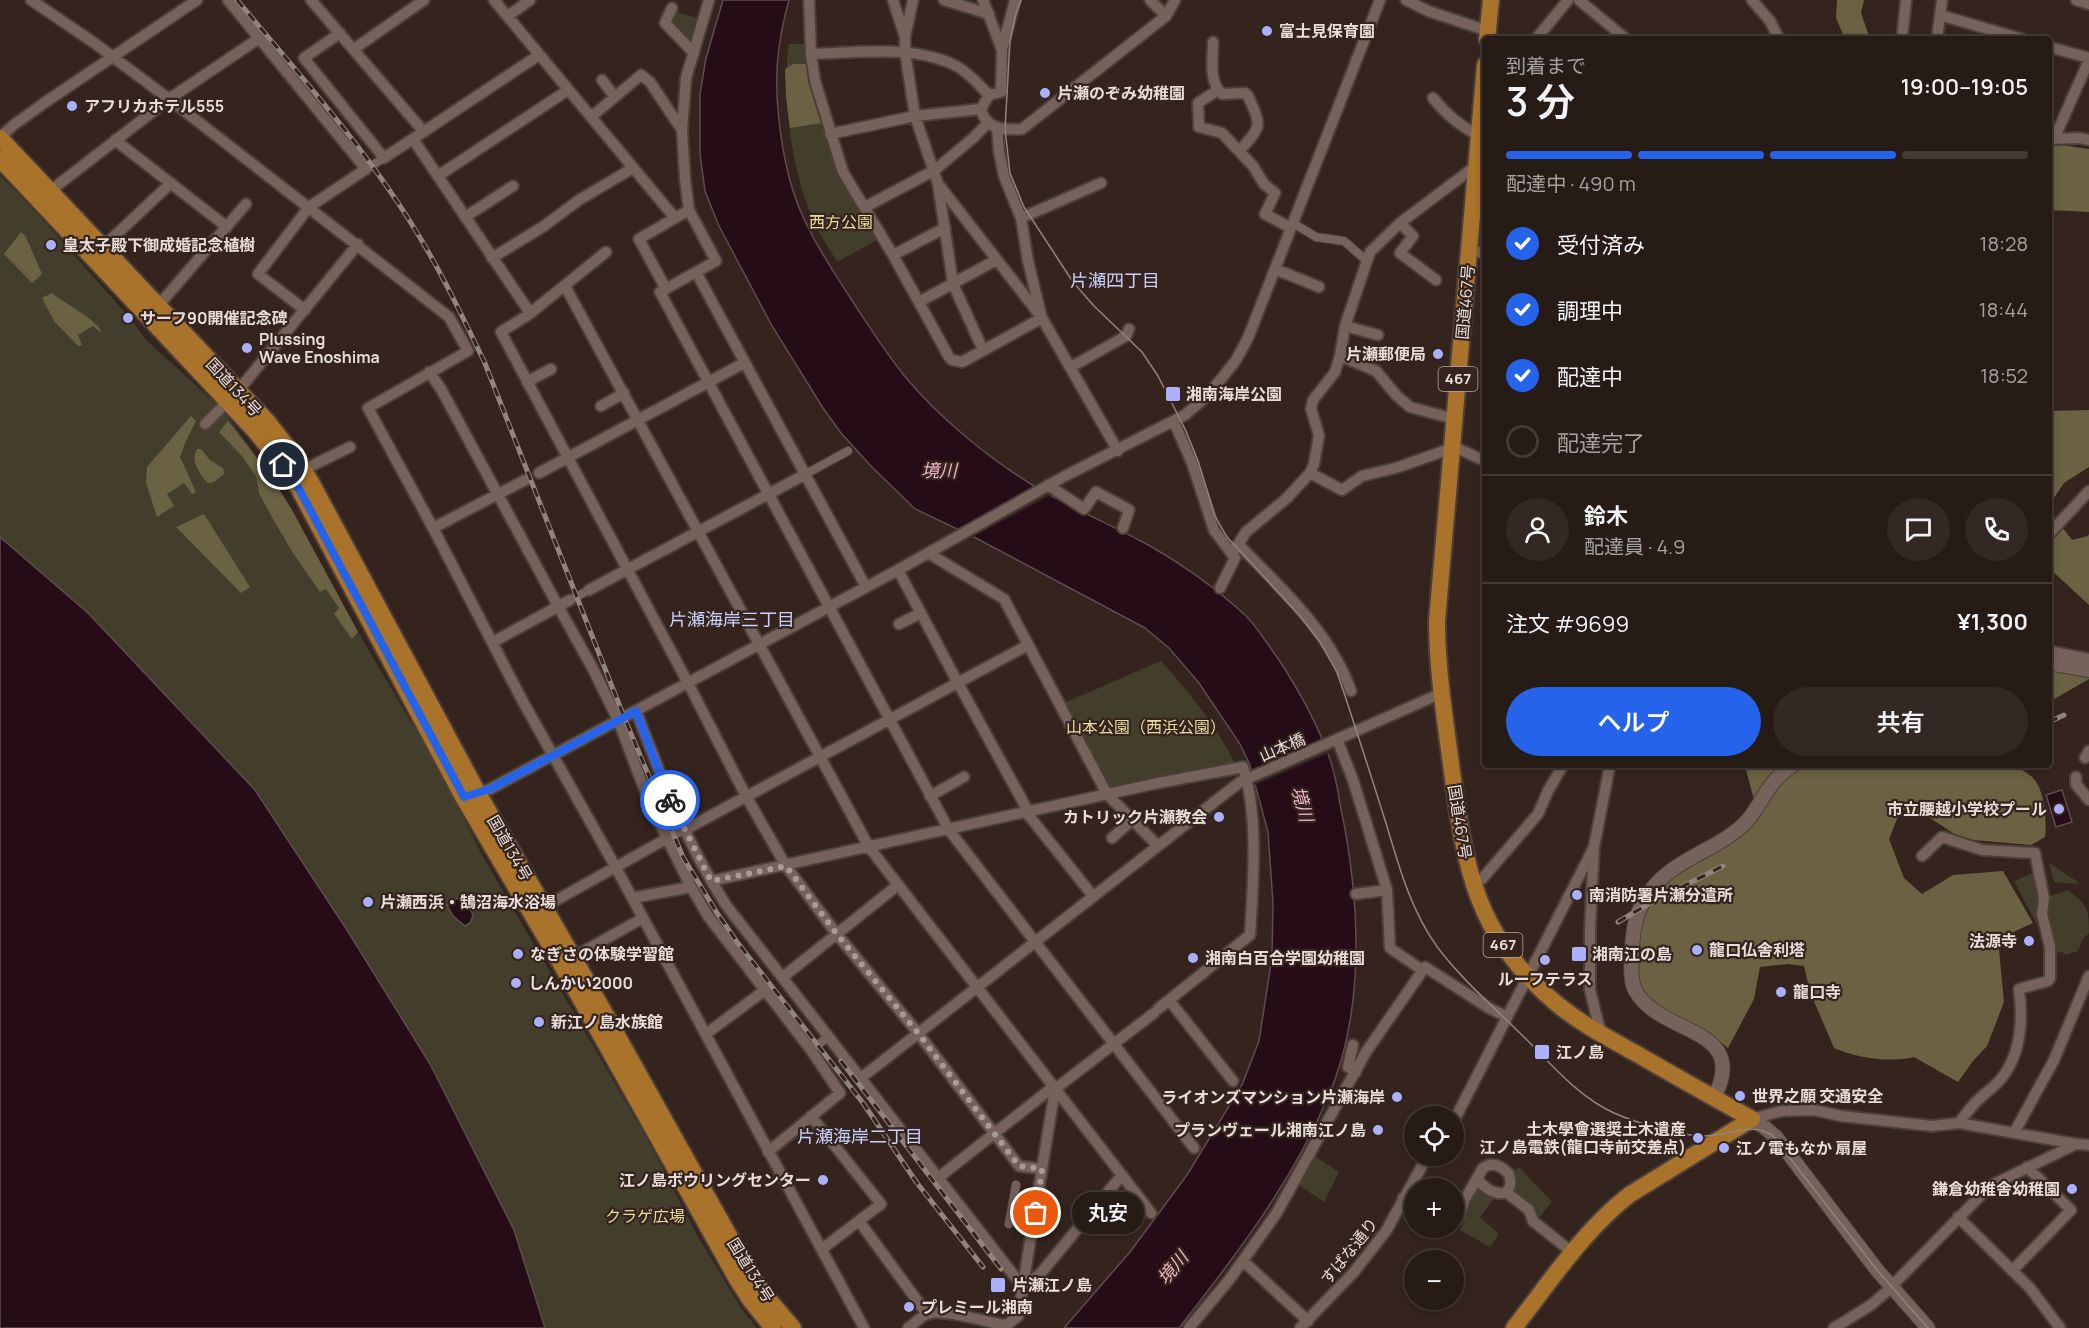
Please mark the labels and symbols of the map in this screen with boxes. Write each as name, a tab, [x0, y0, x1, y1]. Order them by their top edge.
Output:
place label: 富士見保育園	[1279, 20, 1375, 42]
marker: 富士見保育園	[1260, 24, 1274, 38]
place label: 片瀬のぞみ幼稚園	[1057, 82, 1185, 104]
marker: 片瀬のぞみ幼稚園	[1038, 86, 1052, 100]
place label: アフリカホテル555	[84, 95, 224, 117]
marker: アフリカホテル555	[65, 99, 79, 113]
park label: 西方公園	[809, 211, 873, 233]
place label: 皇太子殿下御成婚記念植樹	[63, 234, 255, 256]
marker: 皇太子殿下御成婚記念植樹	[44, 238, 58, 252]
street label: 国道467号	[1451, 263, 1479, 341]
district label: 片瀬四丁目	[1070, 268, 1160, 292]
place label: サーフ90開催記念碑	[140, 307, 288, 329]
marker: サーフ90開催記念碑	[121, 311, 135, 325]
place label: Plussing Wave Enoshima	[259, 328, 380, 368]
marker: Plussing Wave Enoshima	[240, 341, 254, 355]
place label: 片瀬郵便局	[1346, 343, 1426, 365]
marker: 片瀬郵便局	[1431, 347, 1445, 361]
street label: 国道134号	[201, 353, 267, 421]
road number: 467	[1438, 367, 1478, 391]
place label: 湘南海岸公園	[1186, 383, 1282, 405]
marker: 湘南海岸公園	[1164, 385, 1182, 403]
pin	[257, 439, 308, 490]
water label: 境川	[921, 458, 959, 482]
district label: 片瀬海岸三丁目	[669, 607, 795, 631]
park label: 山本公園（西浜公園）	[1066, 716, 1226, 738]
street label: 山本橋	[1256, 727, 1308, 767]
courier	[640, 770, 700, 830]
water label: 境川	[1287, 783, 1320, 826]
street label: 国道467号	[1443, 783, 1477, 861]
place label: 市立腰越小学校プール	[1887, 798, 2047, 820]
marker: 市立腰越小学校プール	[2052, 802, 2066, 816]
place label: カトリック片瀬教会	[1063, 806, 1207, 828]
marker: カトリック片瀬教会	[1212, 810, 1226, 824]
street label: 国道134号	[482, 811, 538, 885]
place label: 南消防署片瀬分遣所	[1589, 884, 1733, 906]
marker: 南消防署片瀬分遣所	[1570, 888, 1584, 902]
place label: 片瀬西浜・鵠沼海水浴場	[380, 891, 556, 913]
marker: 片瀬西浜・鵠沼海水浴場	[361, 895, 375, 909]
place label: 法源寺	[1969, 930, 2017, 952]
road number: 467	[1484, 933, 1522, 957]
marker: 法源寺	[2022, 934, 2036, 948]
place label: 龍口仏舎利塔	[1709, 939, 1805, 961]
place label: なぎさの体験学習館	[530, 943, 674, 965]
place label: 湘南江の島	[1592, 943, 1672, 965]
marker: 龍口仏舎利塔	[1690, 943, 1704, 957]
marker: 湘南江の島	[1570, 945, 1588, 963]
marker: なぎさの体験学習館	[511, 947, 525, 961]
place label: 湘南白百合学園幼稚園	[1205, 947, 1365, 969]
marker: 湘南白百合学園幼稚園	[1186, 951, 1200, 965]
marker: ルーフテラス	[1538, 953, 1552, 967]
place label: ルーフテラス	[1498, 968, 1592, 990]
place label: しんかい2000	[528, 972, 633, 994]
marker: しんかい2000	[509, 976, 523, 990]
place label: 龍口寺	[1793, 981, 1841, 1003]
marker: 龍口寺	[1774, 985, 1788, 999]
place label: 新江ノ島水族館	[551, 1011, 663, 1033]
marker: 新江ノ島水族館	[532, 1015, 546, 1029]
place label: 江ノ島	[1556, 1041, 1604, 1063]
marker: 江ノ島	[1533, 1043, 1551, 1061]
place label: 世界之願 交通安全	[1752, 1085, 1883, 1107]
place label: ライオンズマンション片瀬海岸	[1161, 1086, 1385, 1108]
marker: 世界之願 交通安全	[1733, 1089, 1747, 1103]
marker: ライオンズマンション片瀬海岸	[1390, 1090, 1404, 1104]
place label: 土木學會選奨土木遺産 江ノ島電鉄(龍口寺前交差点)	[1480, 1118, 1686, 1158]
place label: プランヴェール湘南江ノ島	[1174, 1119, 1366, 1141]
marker: プランヴェール湘南江ノ島	[1371, 1123, 1385, 1137]
district label: 片瀬海岸二丁目	[797, 1124, 923, 1148]
marker: 土木學會選奨土木遺産 江ノ島電鉄(龍口寺前交差点)	[1691, 1131, 1705, 1145]
place label: 江ノ電もなか 扇屋	[1736, 1137, 1867, 1159]
marker: 江ノ電もなか 扇屋	[1717, 1141, 1731, 1155]
place label: 江ノ島ボウリングセンター	[619, 1169, 811, 1191]
marker: 江ノ島ボウリングセンター	[816, 1173, 830, 1187]
place label: 鎌倉幼稚舎幼稚園	[1932, 1178, 2060, 1200]
marker: 鎌倉幼稚舎幼稚園	[2065, 1182, 2079, 1196]
pin	[1010, 1187, 1061, 1238]
callout: 丸安	[1072, 1192, 1144, 1234]
park label: クラゲ広場	[605, 1205, 685, 1227]
street label: すばな通り	[1315, 1213, 1383, 1289]
street label: 国道134号	[722, 1233, 780, 1307]
water label: 境川	[1151, 1244, 1194, 1289]
place label: 片瀬江ノ島	[1012, 1274, 1092, 1296]
marker: 片瀬江ノ島	[989, 1276, 1007, 1294]
place label: プレミール湘南	[921, 1296, 1033, 1318]
marker: プレミール湘南	[902, 1300, 916, 1314]

